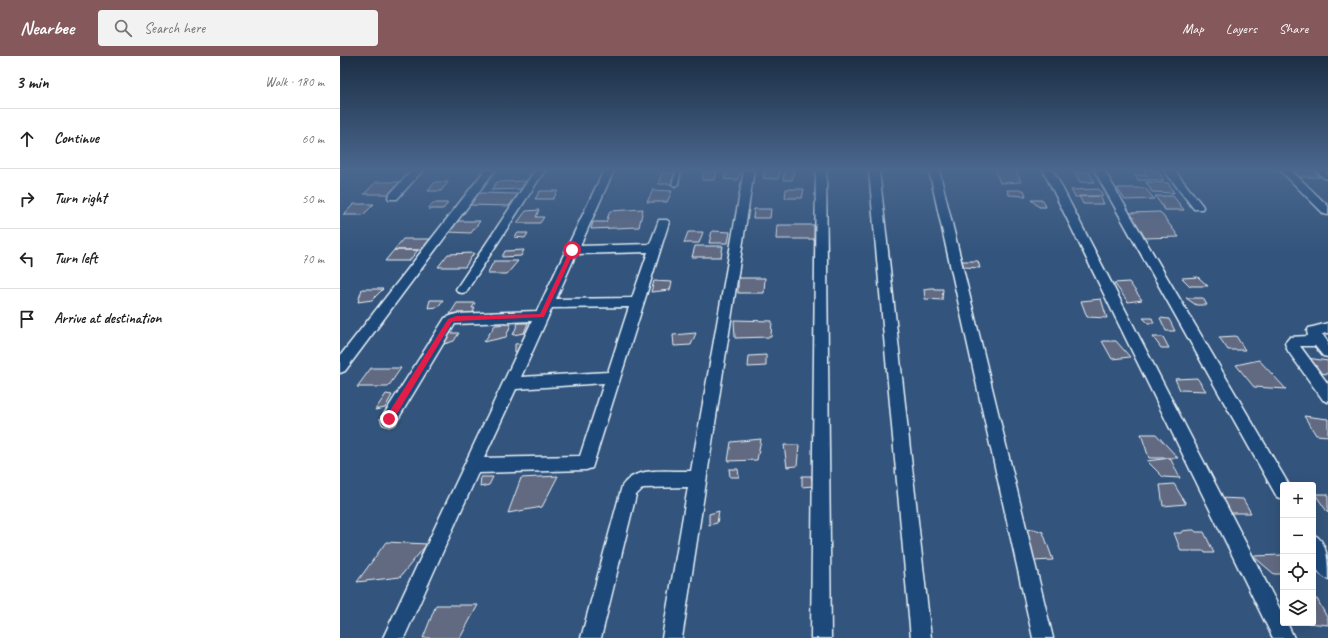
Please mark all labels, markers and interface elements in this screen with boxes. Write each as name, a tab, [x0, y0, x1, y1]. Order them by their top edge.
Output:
search box	[98, 10, 378, 46]
text: Nearbee	[20, 16, 74, 40]
icon: search	[112, 17, 134, 39]
text: Search here	[144, 19, 205, 38]
text: Map	[1182, 20, 1204, 37]
text: Layers	[1226, 20, 1257, 37]
text: Share	[1279, 20, 1308, 37]
text: 3 min	[16, 72, 49, 93]
text: Walk · 180 m	[265, 74, 324, 90]
icon: ahead	[16, 128, 38, 150]
text: Continue	[54, 129, 99, 148]
text: 60 m	[302, 131, 324, 147]
icon: right	[16, 188, 38, 210]
text: Turn right	[54, 189, 107, 208]
text: 50 m	[302, 191, 324, 207]
route start	[563, 241, 581, 259]
icon: left	[16, 248, 38, 270]
text: Turn left	[54, 249, 97, 268]
text: 70 m	[302, 251, 324, 267]
icon: arrive	[16, 308, 38, 330]
text: Arrive at destination	[54, 309, 161, 328]
route end	[380, 410, 398, 428]
map controls	[1280, 482, 1316, 626]
button: +	[1280, 482, 1316, 518]
button: −	[1280, 518, 1316, 554]
button: locate	[1280, 554, 1316, 590]
button: layers	[1280, 590, 1316, 626]

